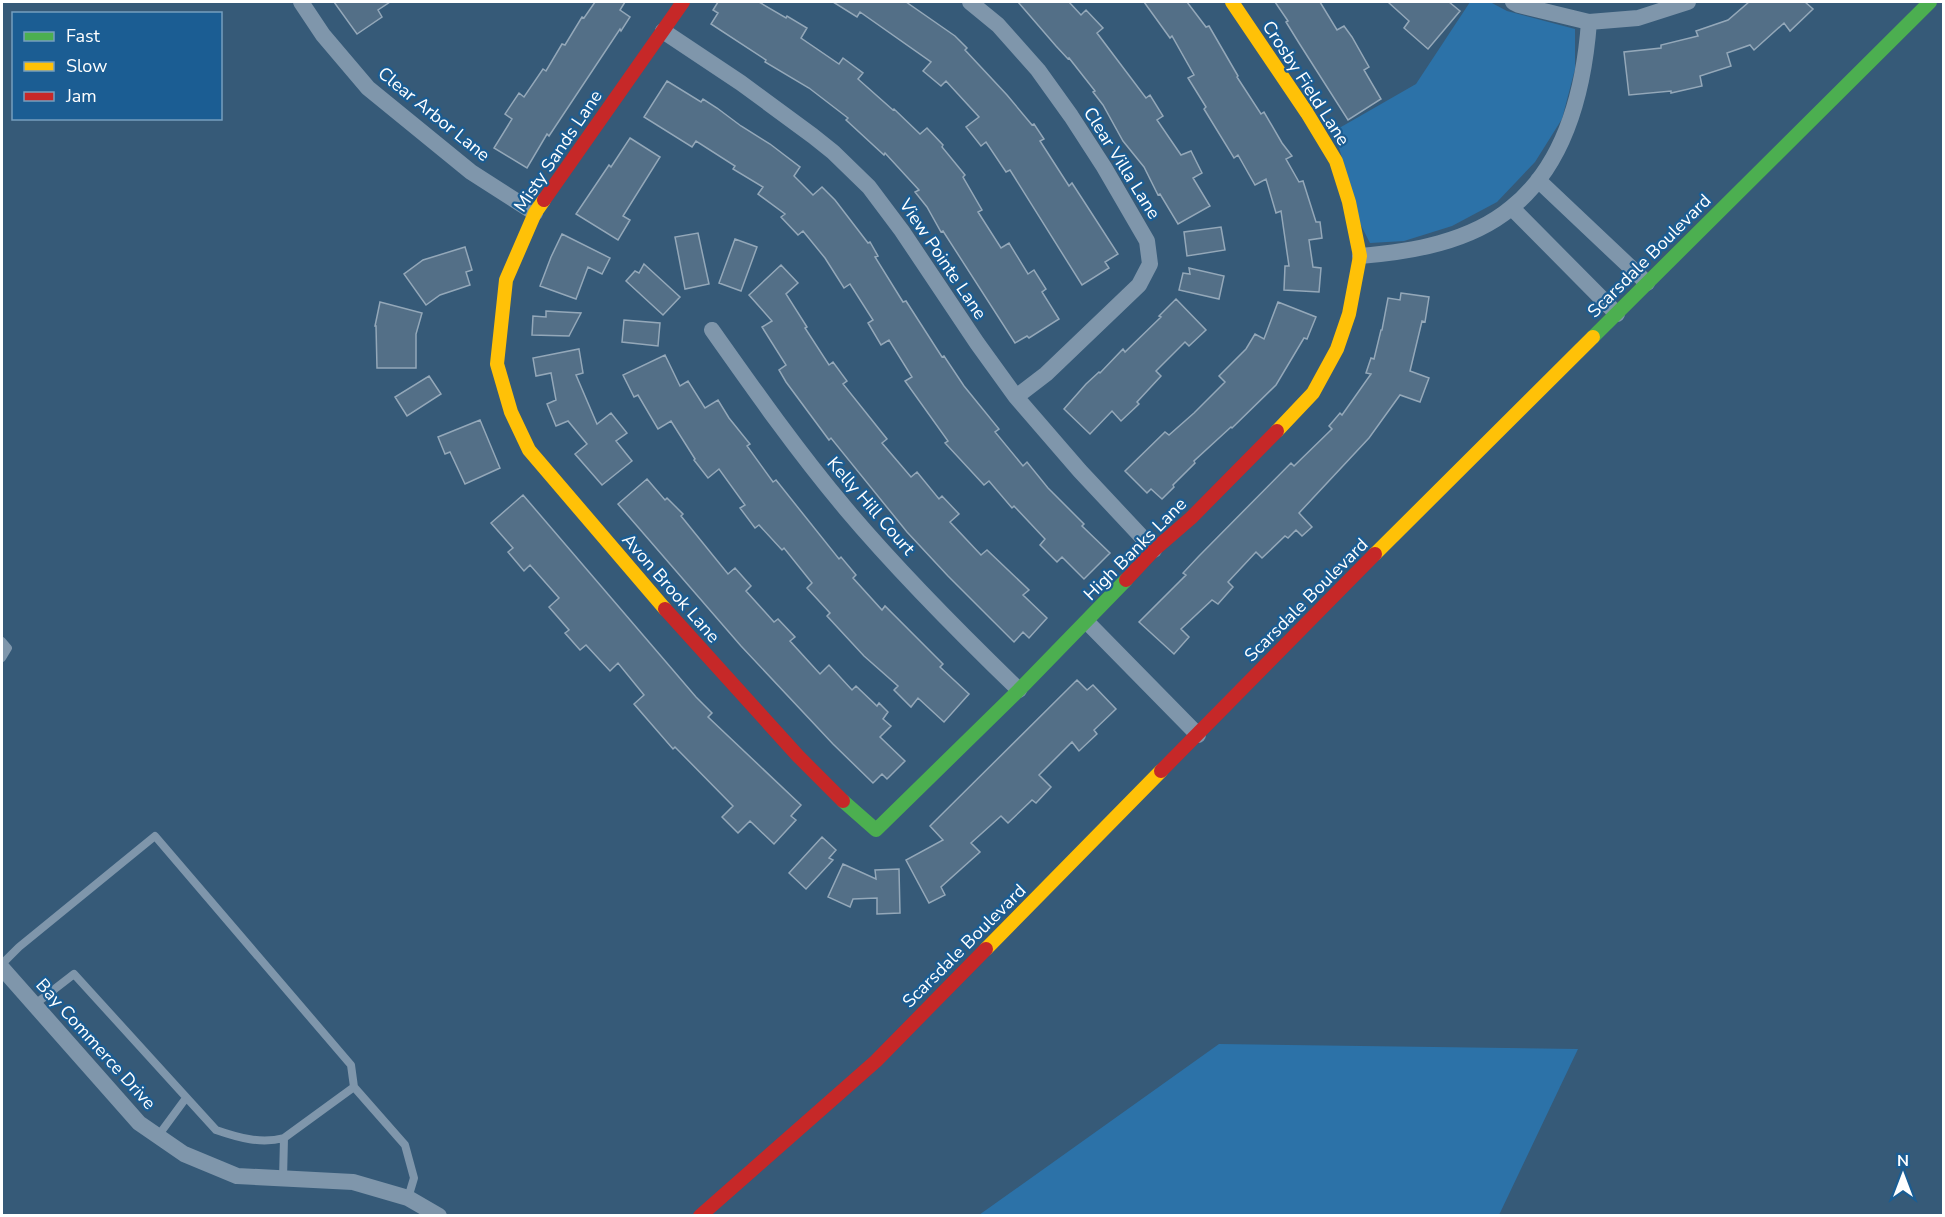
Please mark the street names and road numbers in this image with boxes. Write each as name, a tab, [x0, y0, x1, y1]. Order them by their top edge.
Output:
street label: Crosby Field Lane	[1257, 16, 1355, 150]
street label: Clear Arbor Lane	[373, 61, 495, 167]
street label: Misty Sands Lane	[508, 85, 608, 217]
street label: Clear Villa Lane	[1078, 102, 1166, 224]
street label: Scarsdale Boulevard	[1582, 189, 1716, 323]
street label: View Pointe Lane	[893, 193, 992, 324]
street label: Kelly Hill Court	[822, 452, 921, 561]
street label: High Banks Lane	[1078, 492, 1192, 606]
street label: Avon Brook Lane	[617, 528, 725, 648]
street label: Scarsdale Boulevard	[1239, 533, 1373, 667]
street label: Scarsdale Boulevard	[897, 879, 1031, 1013]
street label: Bay Commerce Drive	[31, 973, 161, 1115]

